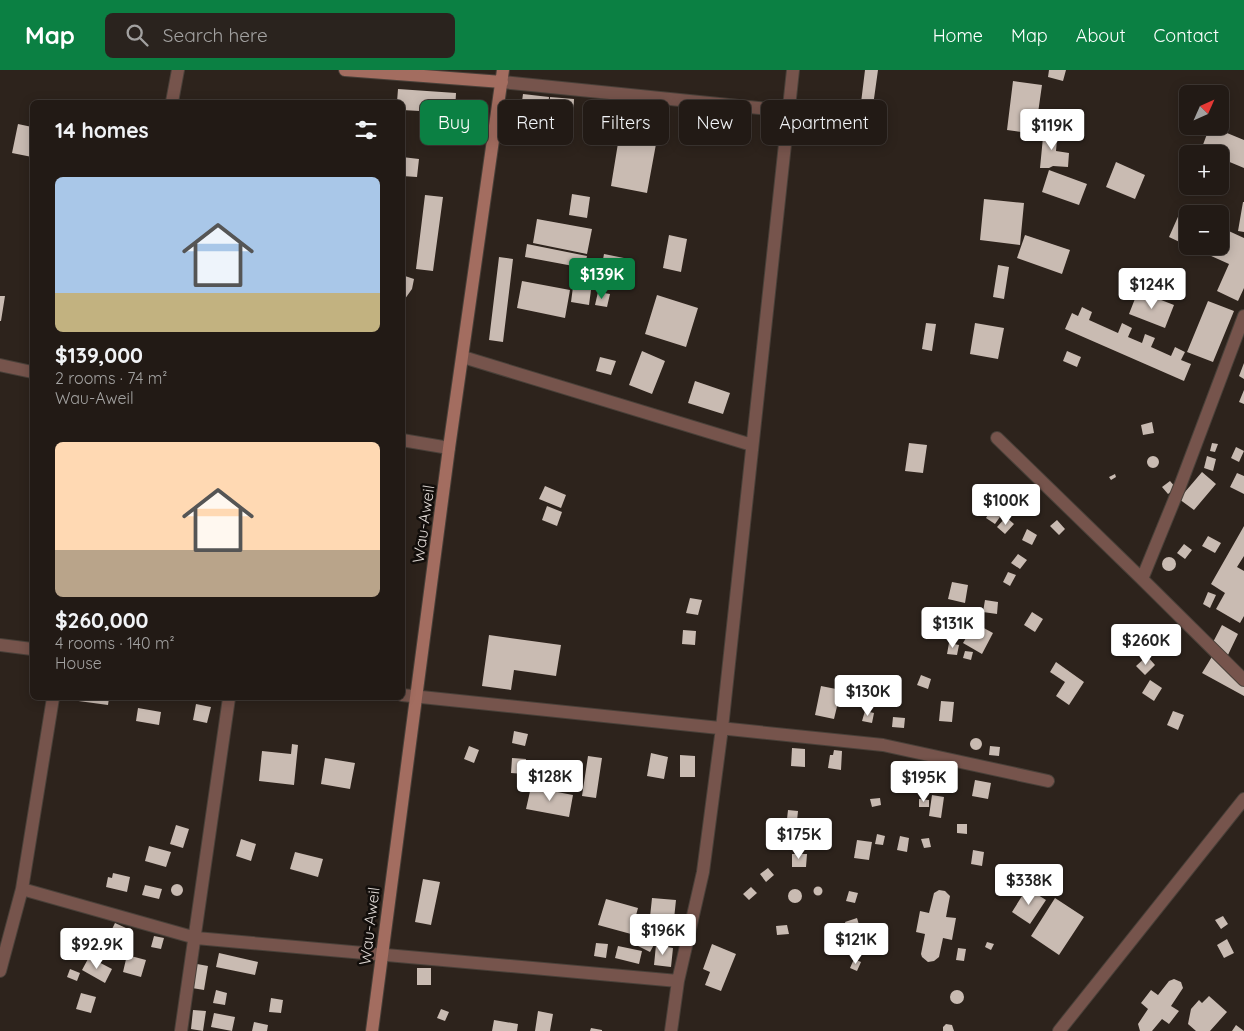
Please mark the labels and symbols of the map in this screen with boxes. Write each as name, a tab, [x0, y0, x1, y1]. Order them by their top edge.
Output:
north arrow	[1179, 85, 1229, 135]
pin: $119K	[1017, 108, 1087, 151]
pin: $139K	[567, 258, 637, 300]
pin: $124K	[1117, 268, 1187, 310]
street label: Wau-Aweil	[408, 484, 438, 564]
pin: $100K	[971, 484, 1041, 526]
pin: $131K	[918, 606, 988, 649]
pin: $260K	[1111, 624, 1181, 666]
pin: $130K	[833, 674, 903, 717]
pin: $128K	[515, 760, 585, 802]
pin: $195K	[889, 760, 959, 803]
pin: $175K	[764, 818, 834, 860]
pin: $338K	[994, 864, 1064, 906]
street label: Wau-Aweil	[354, 886, 384, 966]
pin: $196K	[628, 914, 698, 956]
pin: $121K	[821, 922, 891, 965]
pin: $92.9K	[56, 928, 138, 970]

